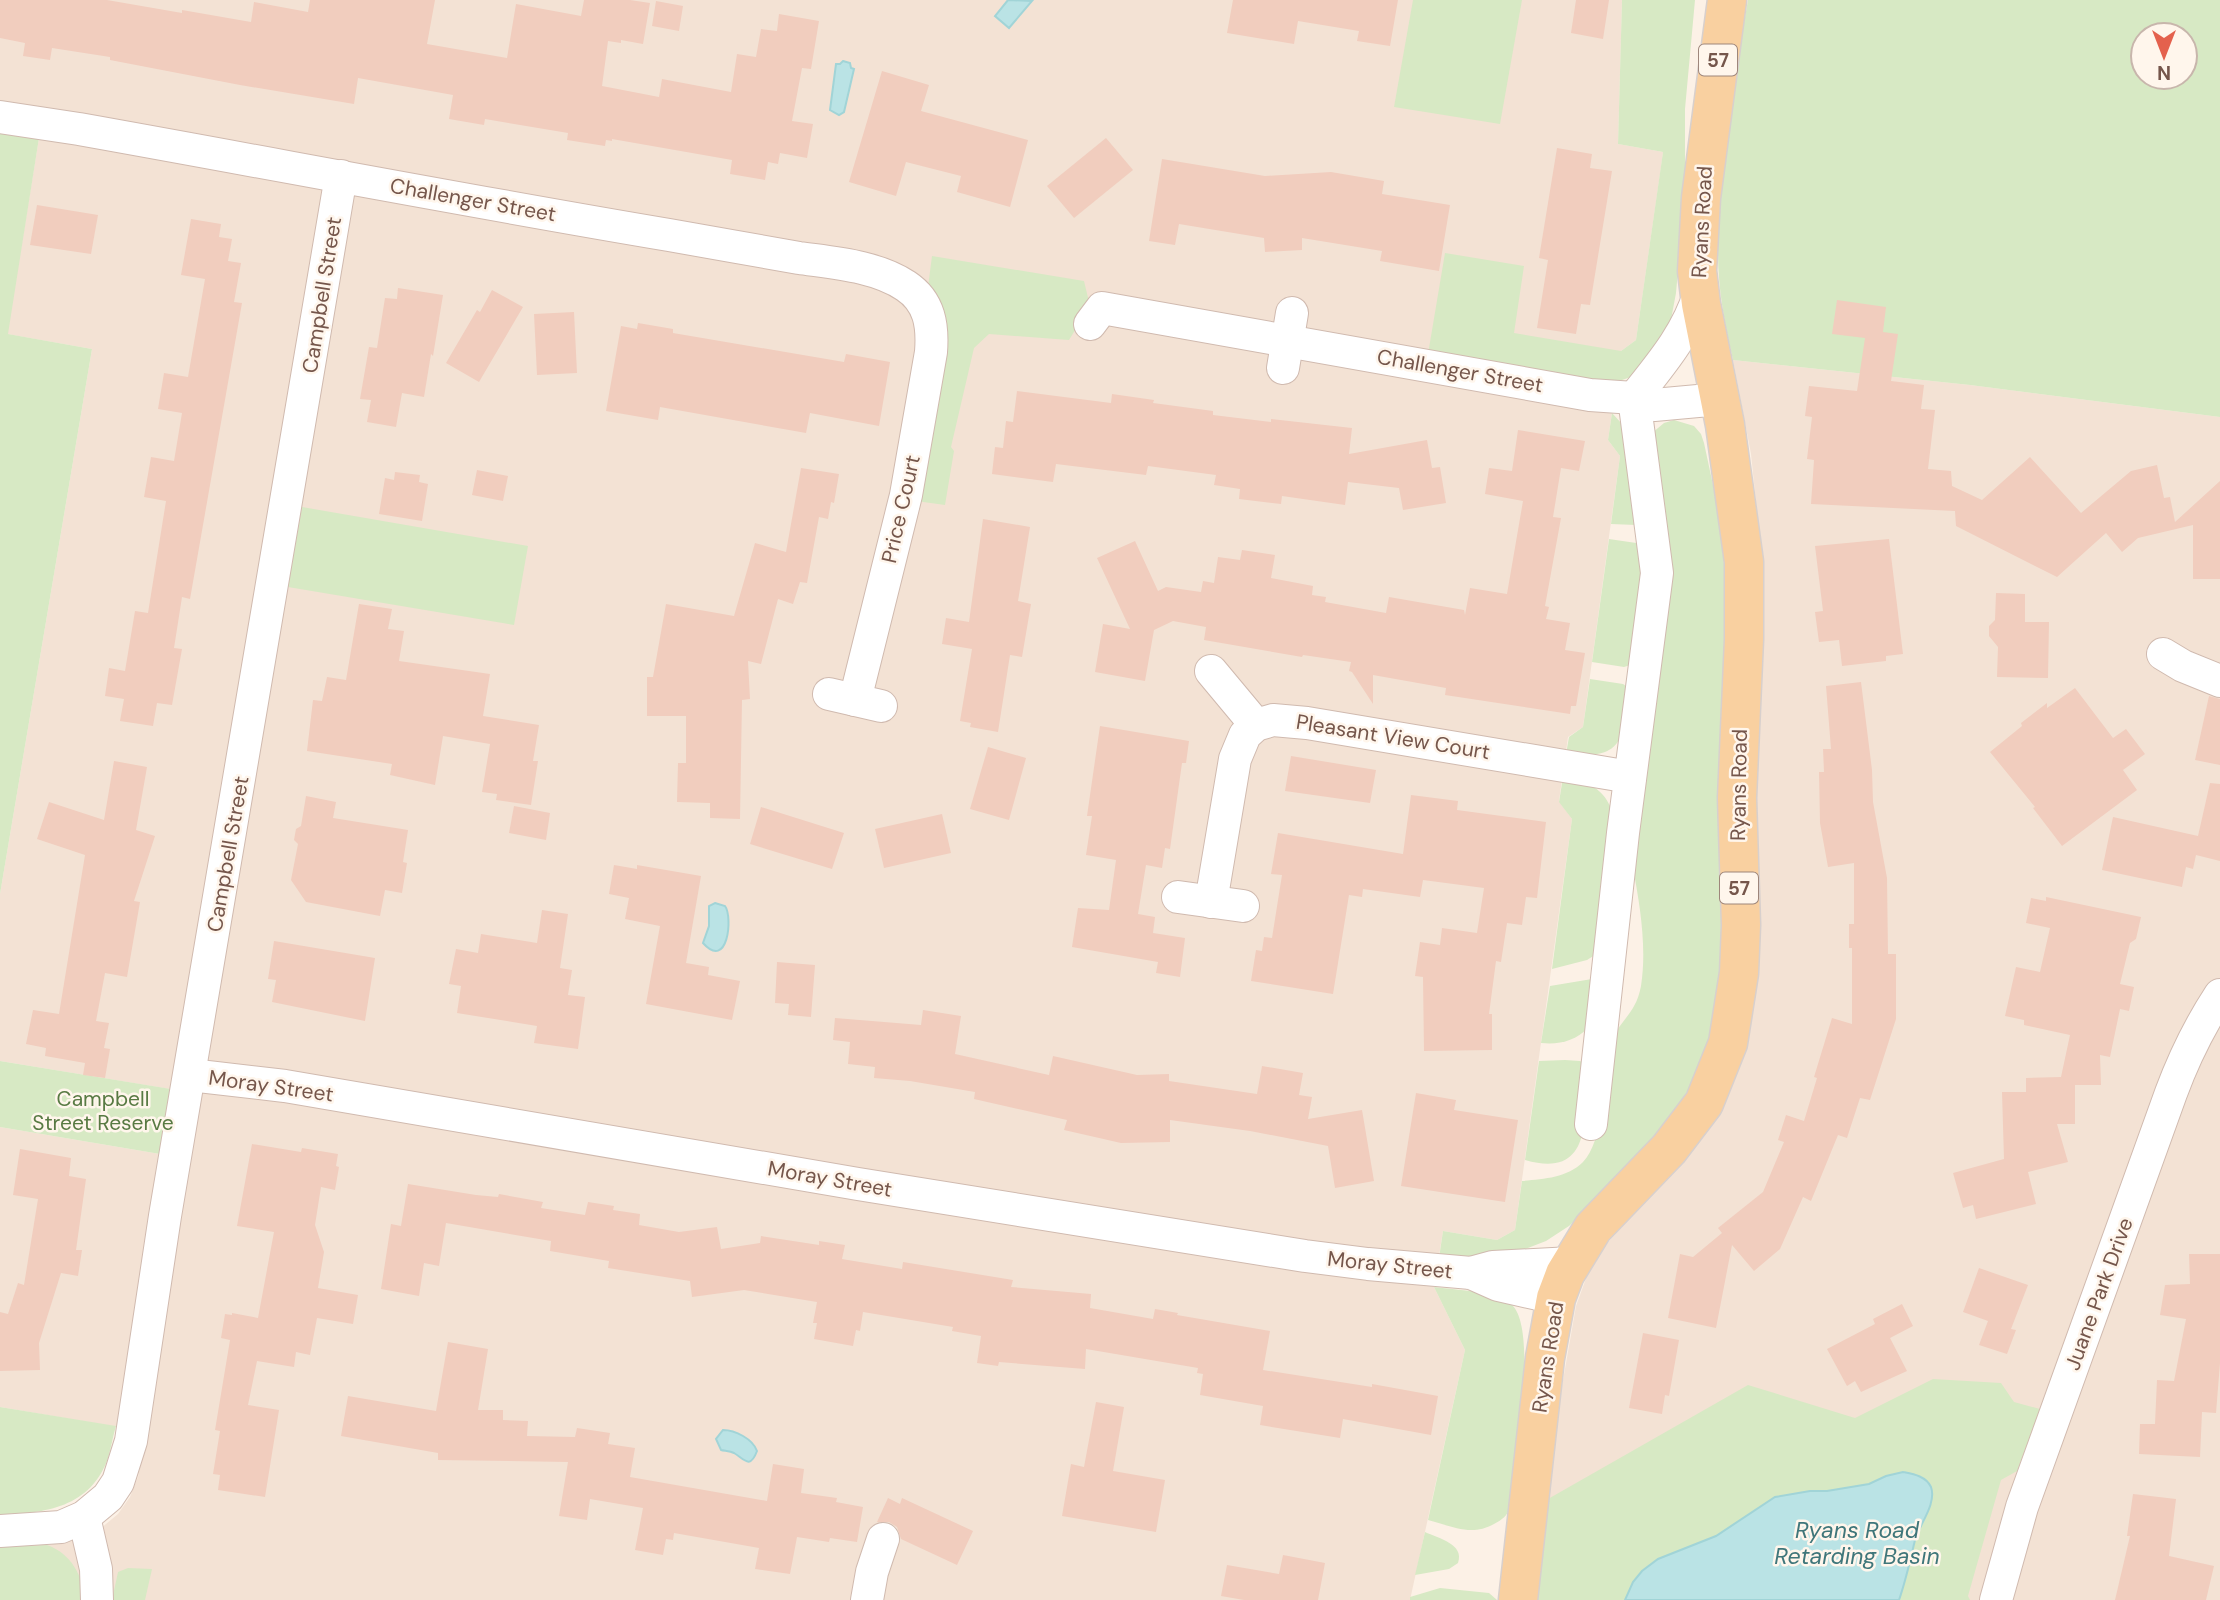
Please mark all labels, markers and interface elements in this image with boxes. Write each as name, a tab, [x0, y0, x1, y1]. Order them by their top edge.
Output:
north arrow	[2129, 21, 2199, 91]
road number: 57	[1699, 44, 1737, 76]
text: N	[2157, 60, 2171, 85]
street label: Ryans Road	[1685, 165, 1719, 279]
street label: Challenger Street	[388, 172, 558, 228]
street label: Campbell Street	[296, 215, 348, 375]
street label: Challenger Street	[1375, 343, 1545, 399]
street label: Price Court	[875, 452, 927, 566]
street label: Pleasant View Court	[1294, 708, 1492, 766]
street label: Ryans Road	[1724, 729, 1754, 841]
street label: Campbell Street	[201, 774, 255, 934]
road number: 57	[1720, 873, 1758, 904]
street label: Moray Street	[207, 1063, 335, 1109]
park label: Campbell Street Reserve	[32, 1085, 174, 1137]
street label: Moray Street	[766, 1154, 894, 1204]
street label: Juane Park Drive	[2058, 1214, 2140, 1374]
street label: Moray Street	[1326, 1245, 1454, 1285]
street label: Ryans Road	[1525, 1299, 1571, 1415]
water label: Ryans Road Retarding Basin	[1774, 1515, 1940, 1571]

